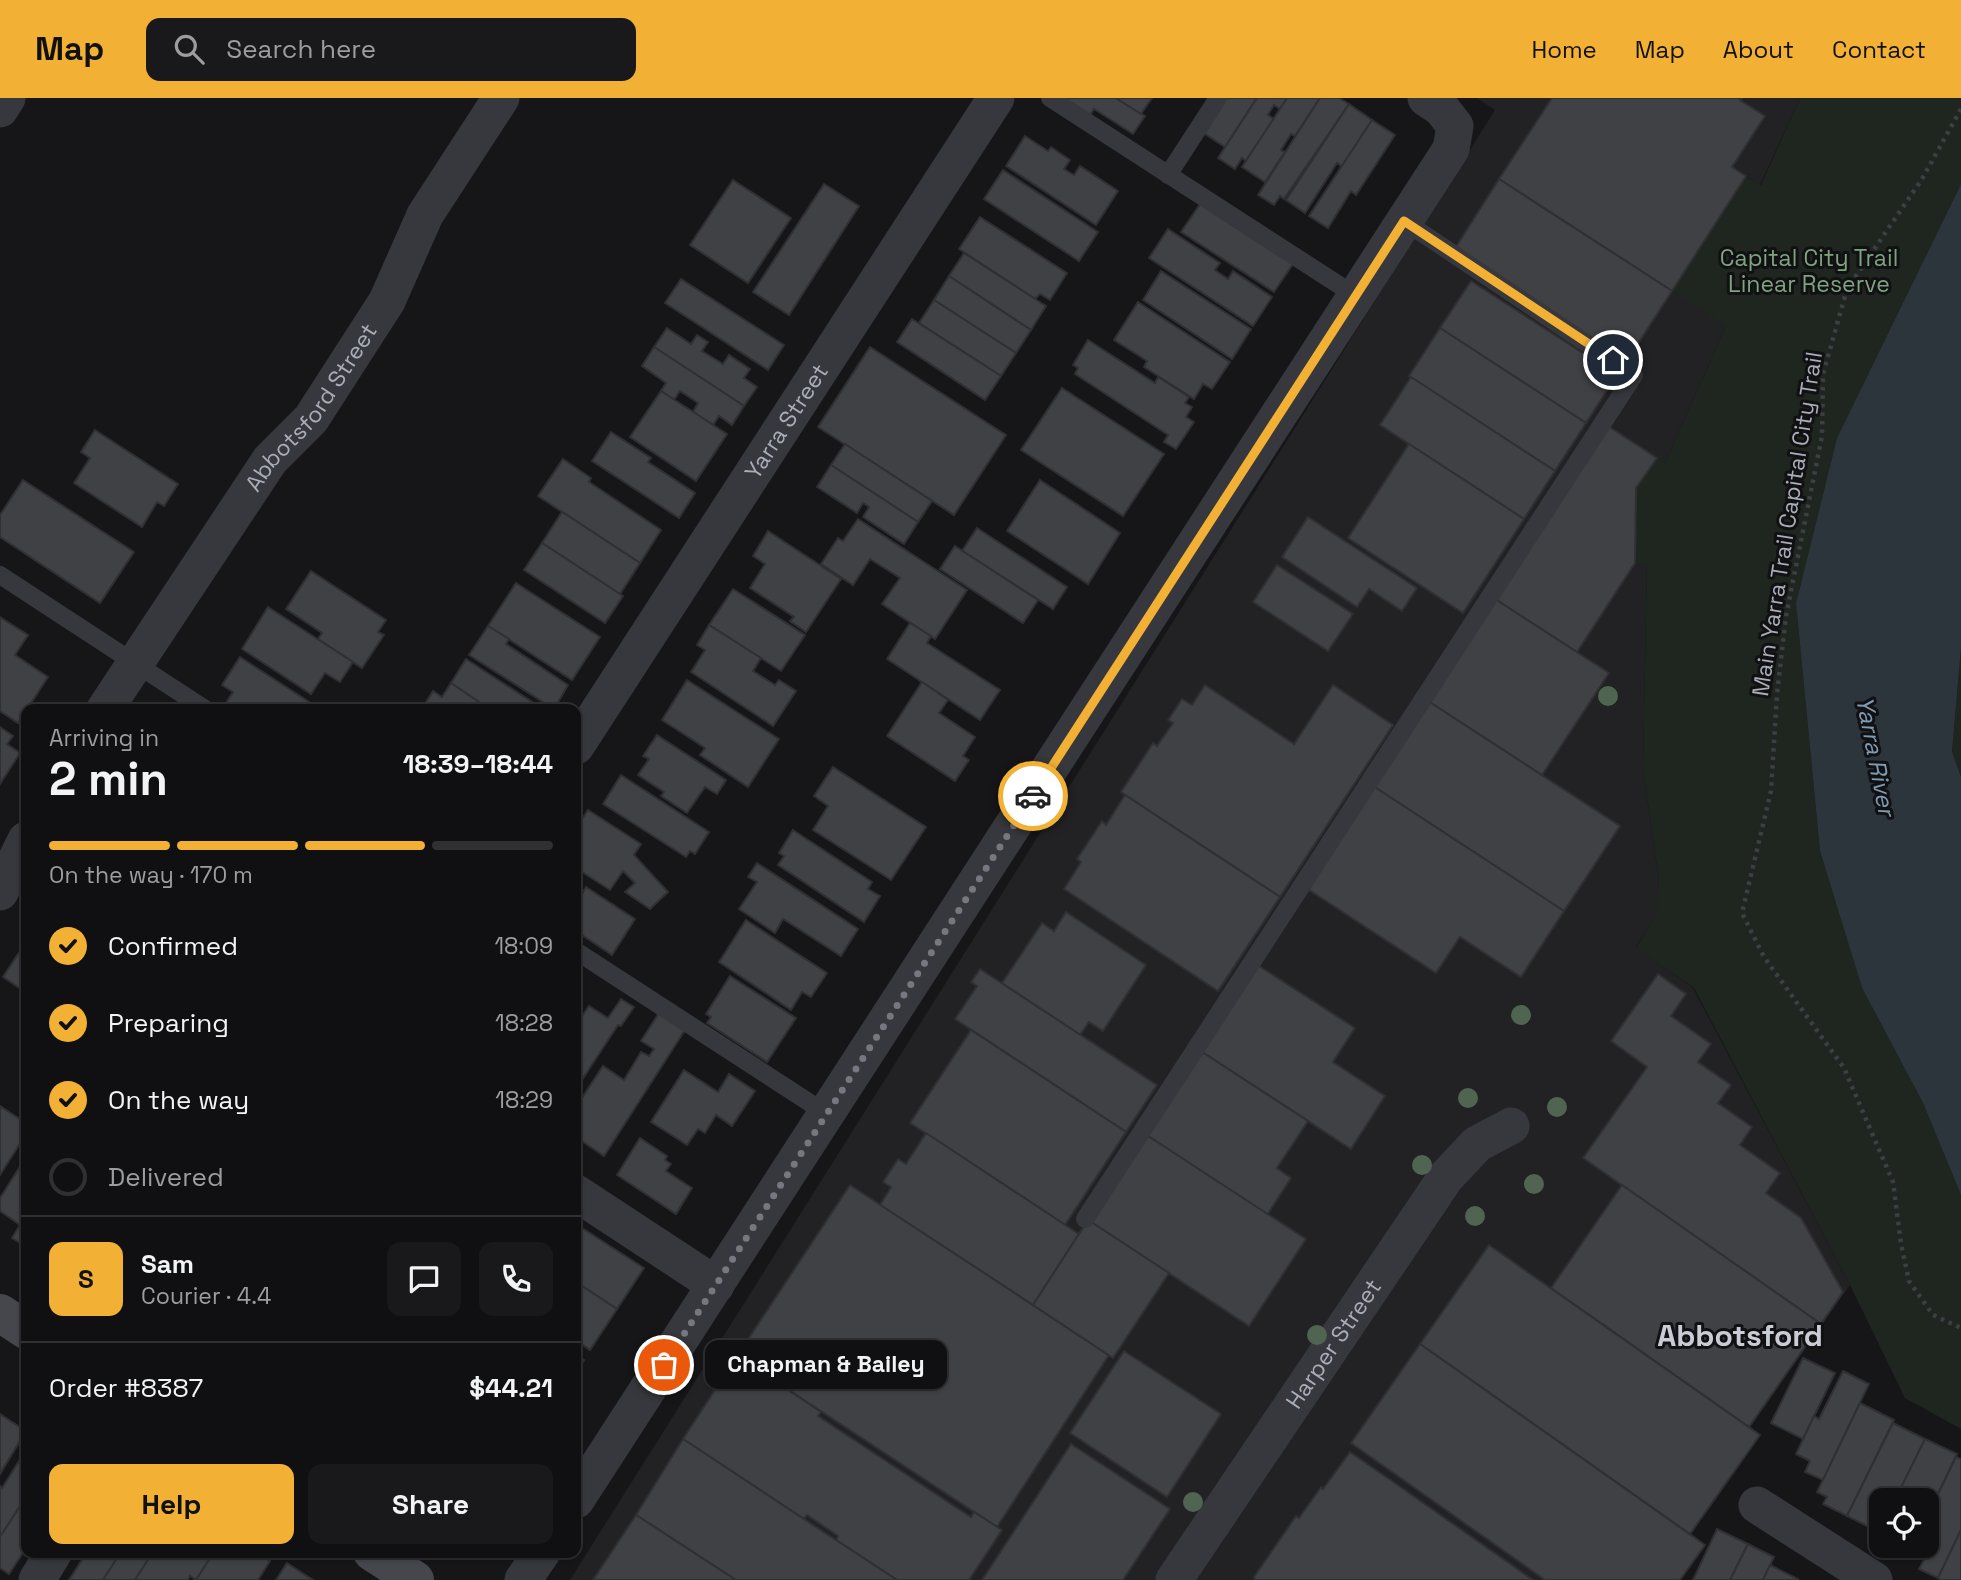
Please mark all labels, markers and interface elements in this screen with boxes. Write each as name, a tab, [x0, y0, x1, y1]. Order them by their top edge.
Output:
search box	[146, 18, 636, 81]
text: Map	[35, 28, 104, 70]
icon: search	[170, 30, 208, 68]
text: Search here	[226, 32, 376, 66]
text: Home	[1531, 34, 1597, 65]
text: Map	[1635, 34, 1685, 65]
text: About	[1723, 34, 1794, 65]
text: Contact	[1832, 34, 1926, 65]
park label: Capital City Trail Linear Reserve	[1720, 243, 1898, 299]
street label: Abbotsford Street	[238, 317, 384, 497]
pin	[1583, 330, 1643, 390]
icon: home	[1594, 341, 1632, 379]
street label: Main Yarra Trail Capital City Trail	[1745, 350, 1829, 698]
street label: Yarra Street	[738, 358, 835, 485]
water label: Yarra River	[1849, 694, 1903, 821]
text: Arriving in	[49, 723, 159, 753]
text: 18:39–18:44	[403, 747, 553, 781]
text: 2 min	[49, 750, 168, 808]
courier	[998, 761, 1068, 831]
icon: car	[1014, 777, 1052, 815]
text: On the way · 170 m	[49, 860, 253, 890]
icon: check	[49, 927, 87, 965]
text: Confirmed	[108, 929, 238, 963]
text: 18:09	[494, 931, 553, 961]
icon: check	[49, 1004, 87, 1042]
text: Preparing	[108, 1006, 229, 1040]
text: 18:28	[495, 1008, 553, 1038]
icon: check	[49, 1081, 87, 1119]
text: On the way	[108, 1083, 249, 1117]
text: 18:29	[495, 1085, 553, 1115]
text: Delivered	[108, 1160, 224, 1194]
button: chat	[387, 1242, 461, 1316]
button: phone	[479, 1242, 553, 1316]
text: Sam	[141, 1247, 194, 1281]
text: S	[78, 1262, 94, 1296]
street label: Harper Street	[1279, 1273, 1388, 1414]
text: Courier · 4.4	[141, 1281, 271, 1311]
district label: Abbotsford	[1657, 1316, 1823, 1355]
pin	[634, 1335, 694, 1395]
callout: Chapman & Bailey	[706, 1340, 948, 1390]
icon: bag	[645, 1346, 683, 1384]
text: Chapman & Bailey	[727, 1349, 925, 1379]
text: Order #8387	[49, 1371, 203, 1405]
text: $44.21	[469, 1371, 553, 1405]
button: Help	[49, 1464, 294, 1544]
button: Share	[308, 1464, 553, 1544]
map controls	[1869, 1488, 1939, 1558]
button: locate	[1869, 1488, 1939, 1558]

